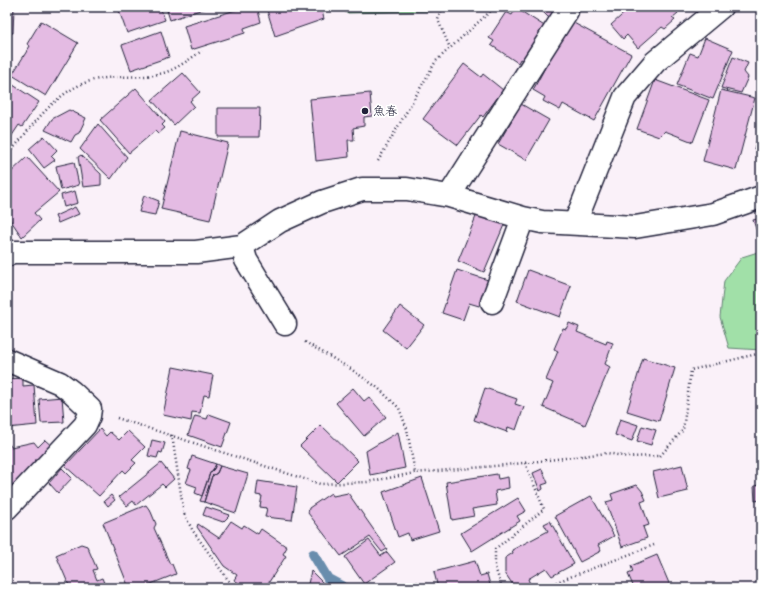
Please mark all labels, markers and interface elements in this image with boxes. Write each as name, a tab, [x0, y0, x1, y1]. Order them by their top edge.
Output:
place label: 魚春	[373, 104, 397, 119]
marker: 魚春	[360, 106, 370, 116]

